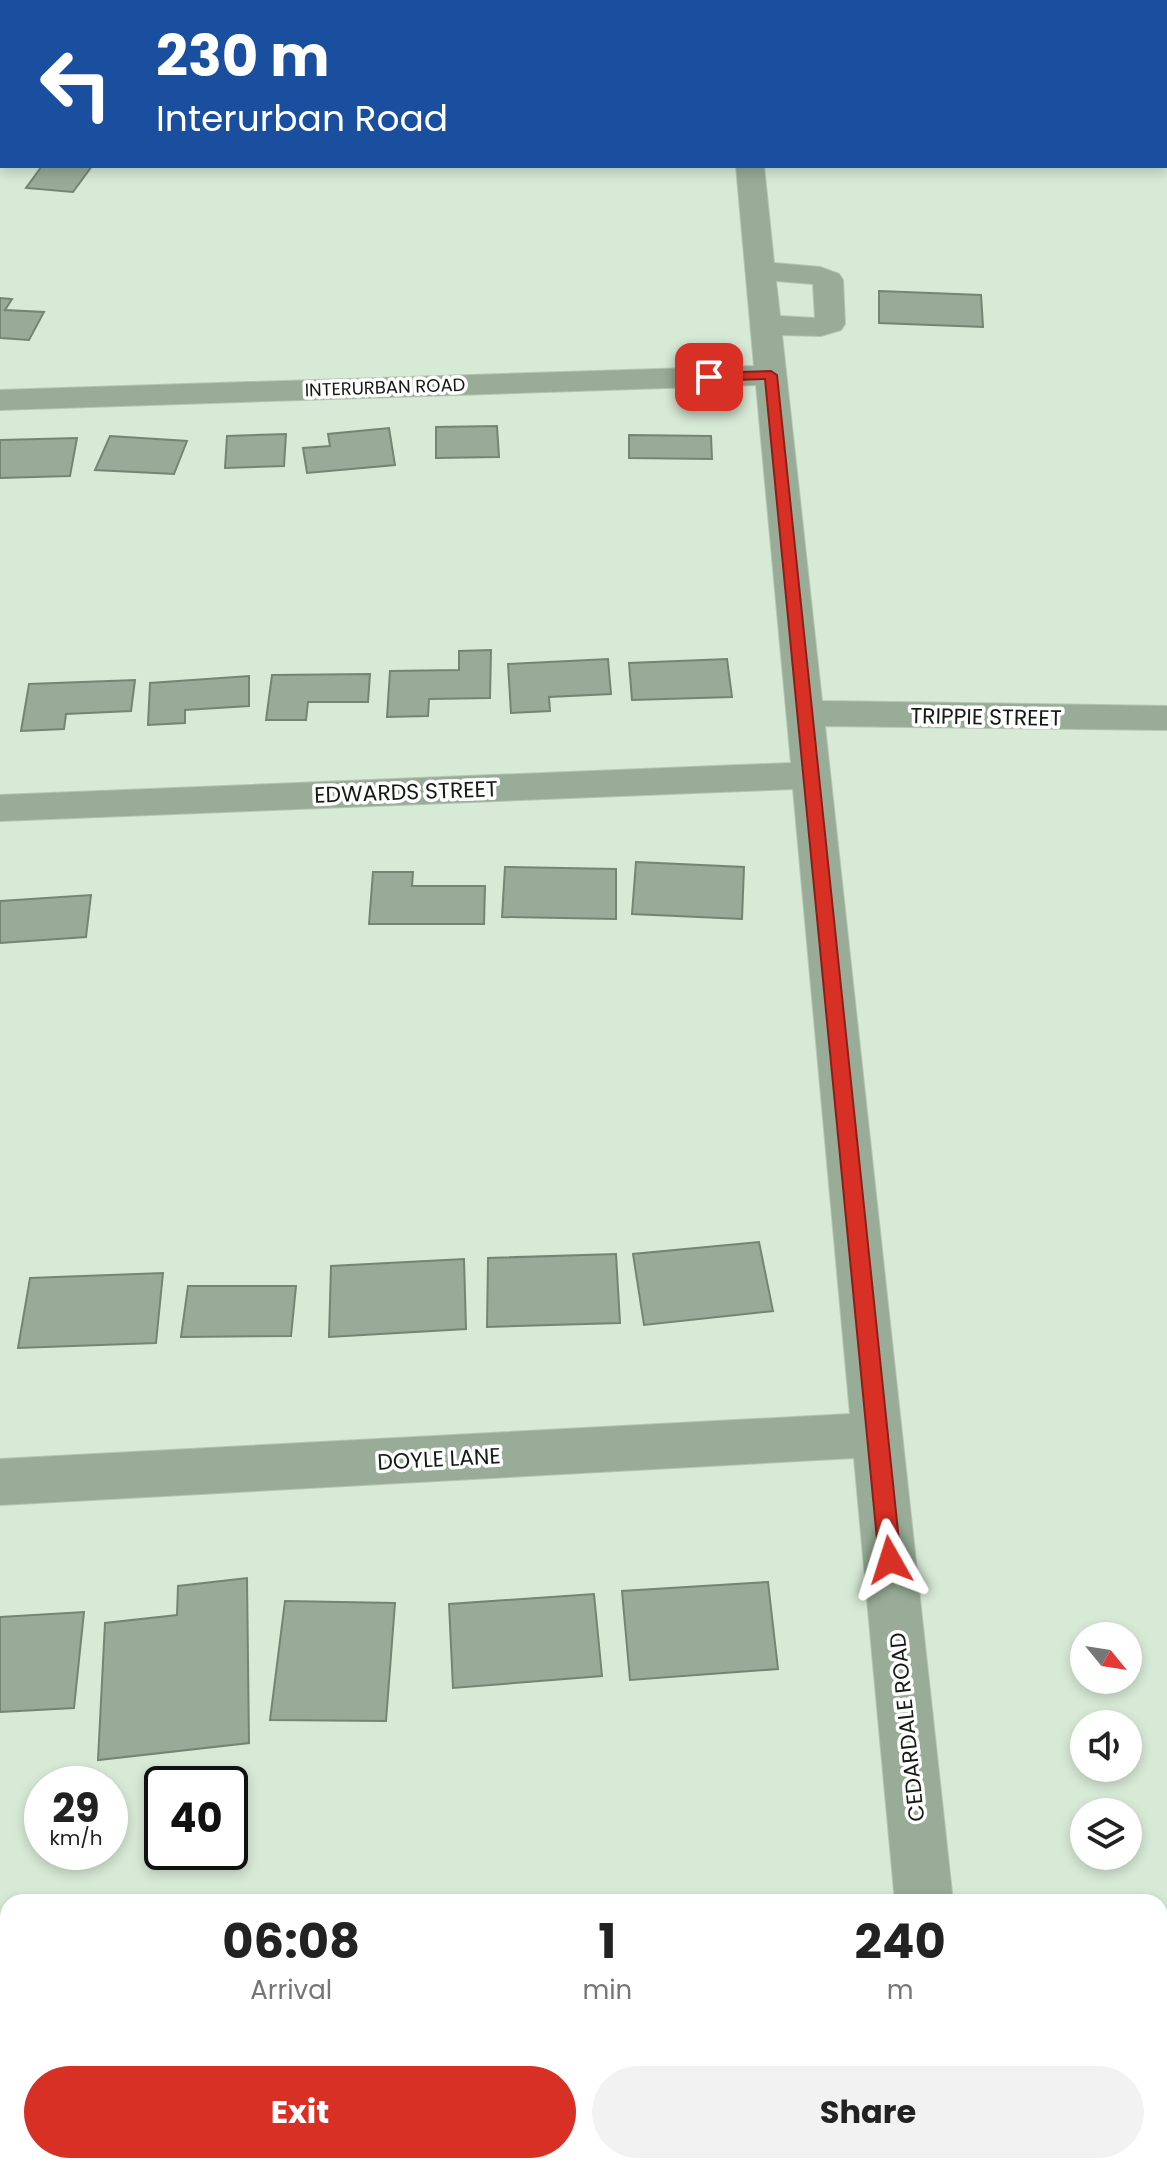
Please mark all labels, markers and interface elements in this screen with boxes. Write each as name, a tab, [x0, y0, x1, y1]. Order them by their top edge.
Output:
text: 230 m	[156, 17, 330, 96]
icon: left	[24, 32, 128, 136]
text: Interurban Road	[156, 93, 448, 144]
pin	[675, 343, 743, 411]
icon: arrive	[687, 355, 731, 399]
street label: INTERURBAN ROAD	[304, 372, 466, 402]
street label: TRIPPIE STREET	[910, 700, 1062, 734]
street label: EDWARDS STREET	[314, 773, 498, 811]
street label: DOYLE LANE	[377, 1440, 501, 1478]
position arrow	[848, 1518, 932, 1602]
north arrow	[1070, 1622, 1142, 1694]
map controls	[1070, 1622, 1142, 1870]
street label: CEDARDALE ROAD	[882, 1631, 932, 1823]
button: sound	[1070, 1710, 1142, 1782]
speed limit sign: 40	[144, 1766, 248, 1870]
text: 29	[52, 1780, 100, 1836]
button: layers	[1070, 1798, 1142, 1870]
text: km/h	[49, 1824, 103, 1852]
text: 06:08	[222, 1908, 360, 1975]
text: 1	[598, 1908, 616, 1975]
text: 240	[855, 1908, 946, 1975]
text: Arrival	[250, 1972, 332, 2008]
text: min	[582, 1972, 632, 2008]
text: m	[887, 1972, 914, 2008]
button: Exit	[24, 2066, 576, 2158]
button: Share	[592, 2066, 1144, 2158]

